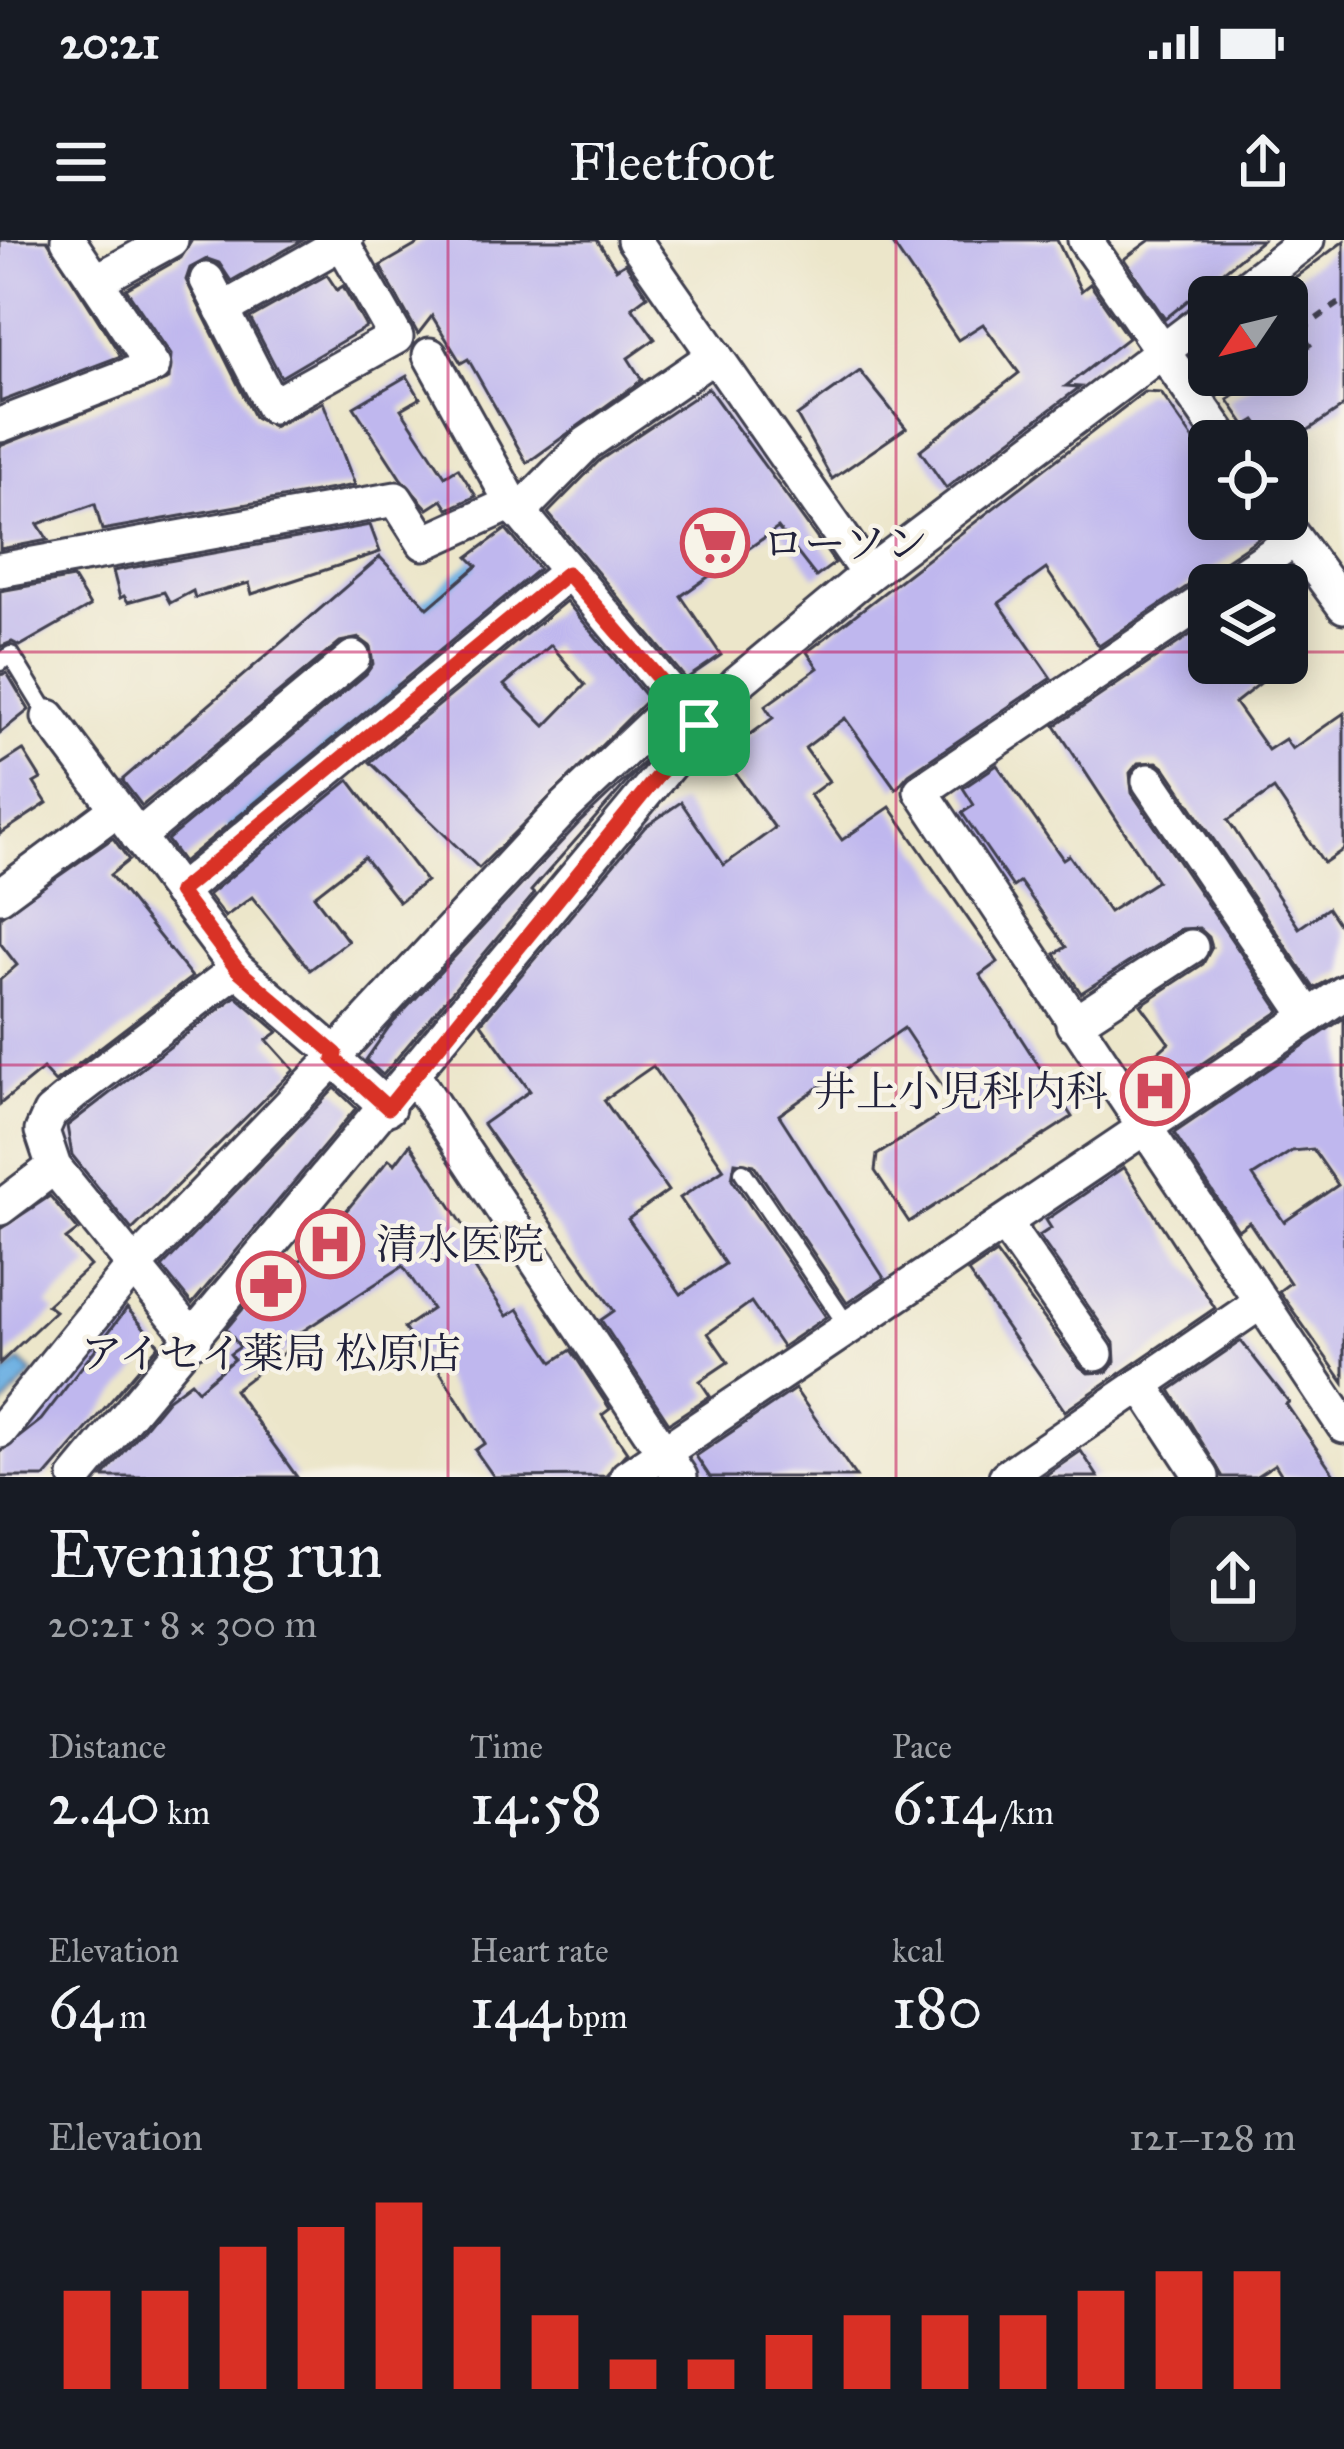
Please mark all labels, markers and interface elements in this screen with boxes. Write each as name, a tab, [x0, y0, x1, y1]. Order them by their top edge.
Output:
text: 20:21	[60, 15, 160, 70]
icon: menu	[48, 129, 114, 195]
text: Fleetfoot	[569, 129, 775, 195]
icon: share	[1230, 129, 1296, 195]
north arrow	[1188, 276, 1308, 396]
map controls	[1188, 276, 1308, 684]
button: locate	[1188, 420, 1308, 540]
supermarket icon: ローソン	[680, 508, 750, 578]
place label: ローソン	[762, 518, 928, 570]
button: layers	[1188, 564, 1308, 684]
pin	[648, 674, 750, 776]
icon: arrive	[666, 692, 732, 758]
hospital icon: 井上小児科内科	[1120, 1056, 1190, 1126]
place label: 井上小児科内科	[814, 1066, 1108, 1118]
hospital icon: 清水医院	[295, 1209, 365, 1279]
place label: 清水医院	[376, 1219, 544, 1271]
pharmacy icon: アイセイ薬局 松原店	[236, 1251, 306, 1321]
place label: アイセイ薬局 松原店	[81, 1328, 461, 1380]
text: Evening run	[48, 1514, 383, 1595]
button: share	[1170, 1516, 1296, 1642]
text: 20:21 · 8 × 300 m	[48, 1600, 317, 1648]
text: Distance	[48, 1727, 166, 1767]
text: Time	[470, 1727, 543, 1767]
text: Pace	[892, 1727, 952, 1767]
text: 2.40	[48, 1767, 160, 1840]
text: 14:58	[470, 1767, 602, 1840]
text: 6:14	[892, 1767, 995, 1840]
text: km	[160, 1793, 210, 1833]
text: /km	[995, 1793, 1054, 1833]
text: Elevation	[48, 1931, 179, 1971]
text: Heart rate	[470, 1931, 609, 1971]
text: kcal	[892, 1931, 944, 1971]
text: 64	[48, 1971, 112, 2044]
text: 144	[470, 1971, 561, 2044]
text: 180	[892, 1971, 983, 2044]
text: m	[112, 1997, 147, 2037]
text: bpm	[561, 1997, 628, 2037]
text: Elevation	[48, 2113, 203, 2161]
text: 121–128 m	[1129, 2113, 1296, 2161]

